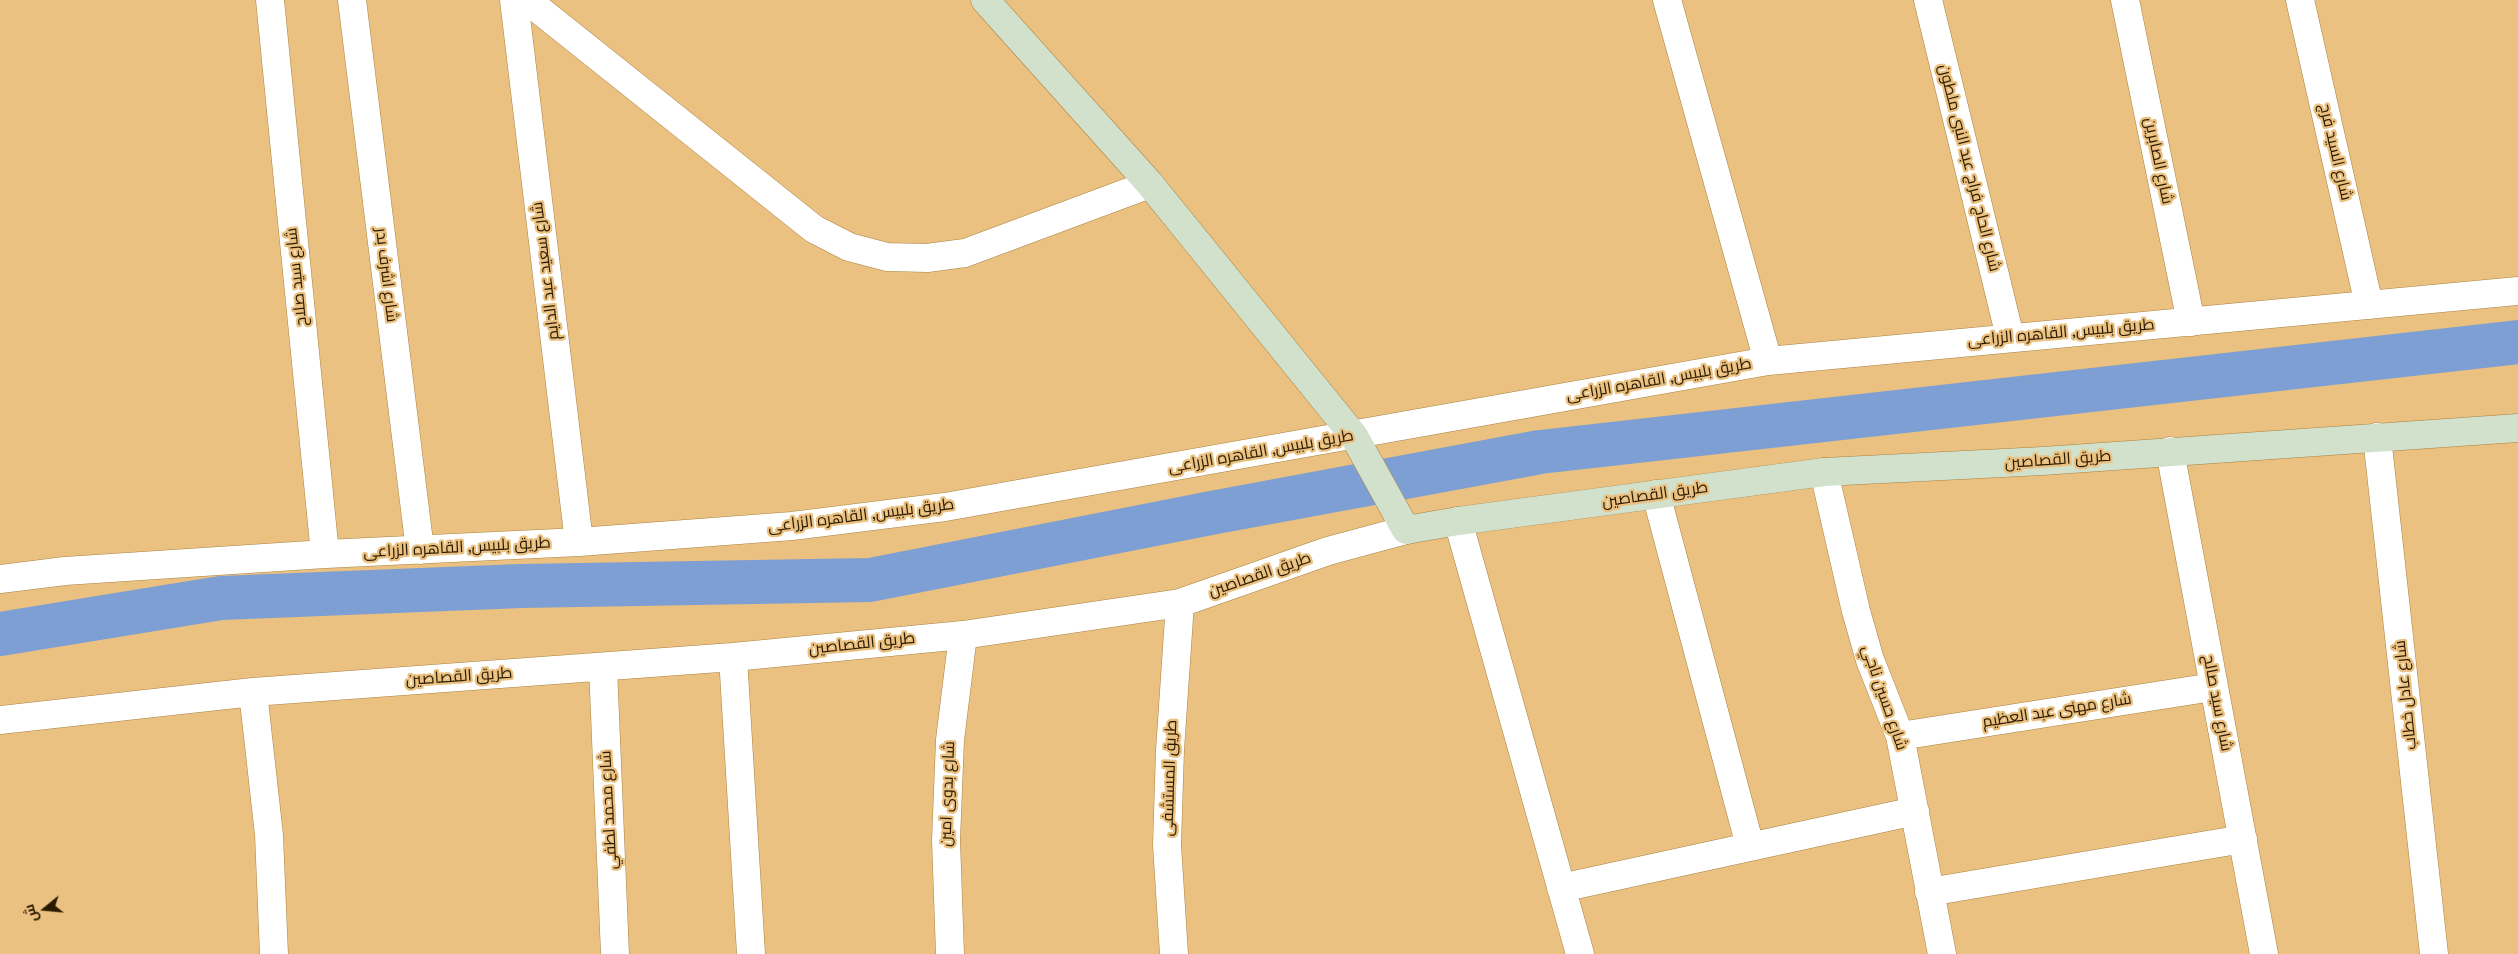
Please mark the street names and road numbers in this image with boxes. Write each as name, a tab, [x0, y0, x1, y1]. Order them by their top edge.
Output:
street label: شارع الحاج فراج عبد النبى ملطون	[1934, 62, 2004, 274]
street label: شارع السيد فرج	[2315, 102, 2355, 202]
street label: شارع الصابرين	[2139, 116, 2177, 206]
street label: شارع سعيد عبد الدايم	[528, 201, 564, 341]
street label: شارع سيد صلاح	[282, 227, 312, 327]
street label: شارع اشرف بدر	[371, 227, 401, 323]
street label: طريق بلبيس, القاهره الزراعى	[1967, 315, 2155, 351]
street label: طريق بلبيس, القاهره الزراعى	[1565, 354, 1753, 406]
street label: طريق بلبيس, القاهره الزراعى	[1167, 426, 1355, 478]
street label: طريق القصاصين	[2004, 447, 2112, 473]
street label: طريق القصاصين	[1601, 478, 1709, 512]
street label: طريق بلبيس, القاهره الزراعى	[767, 495, 955, 537]
street label: طريق بلبيس, القاهره الزراعى	[363, 534, 551, 562]
street label: طريق القصاصين	[1206, 549, 1314, 601]
street label: طريق القصاصين	[808, 629, 916, 659]
street label: شارع عادل خطاب	[2391, 639, 2421, 751]
street label: شارع حسين ناجي	[1857, 643, 1911, 753]
street label: شارع سيد صالح	[2198, 653, 2236, 753]
street label: طريق القصاصين	[405, 664, 513, 690]
street label: شارع مهنى عبد العظيم	[1981, 690, 2133, 732]
street label: طريق المستشفى	[1158, 719, 1182, 837]
street label: شارع بدوى امين	[937, 741, 959, 847]
street label: شارع محمد لطفي	[596, 750, 622, 870]

